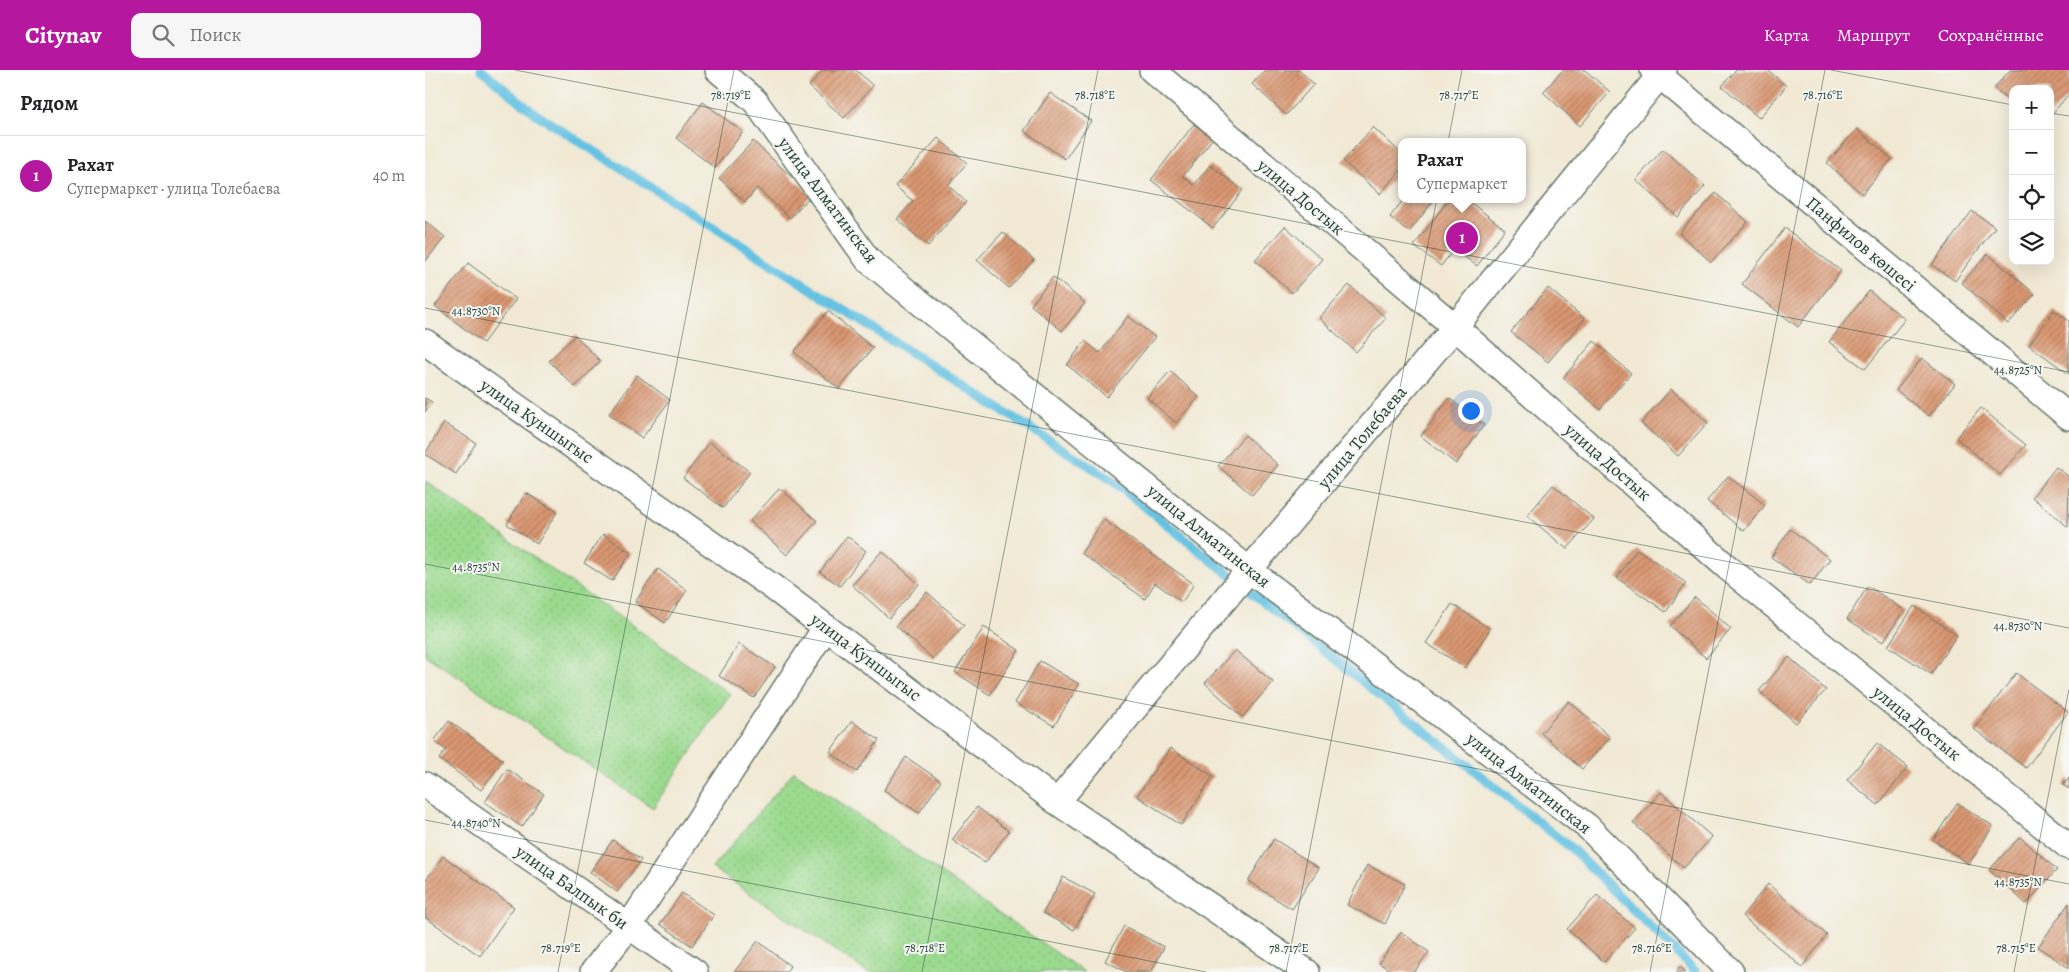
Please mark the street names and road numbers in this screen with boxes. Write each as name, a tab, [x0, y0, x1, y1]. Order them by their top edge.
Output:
street label: улица Алматинская	[772, 131, 883, 268]
street label: улица Достык	[1251, 153, 1350, 241]
street label: Панфилов көшесі	[1801, 191, 1921, 297]
street label: улица Куншыгыс	[475, 372, 599, 469]
street label: улица Толебаева	[1311, 380, 1413, 494]
street label: улица Достык	[1559, 417, 1656, 506]
street label: улица Алматинская	[1142, 478, 1276, 593]
street label: улица Куншыгыс	[805, 607, 927, 707]
street label: улица Достык	[1867, 679, 1966, 766]
street label: улица Алматинская	[1461, 726, 1596, 839]
street label: улица Балпык би	[510, 839, 633, 935]

